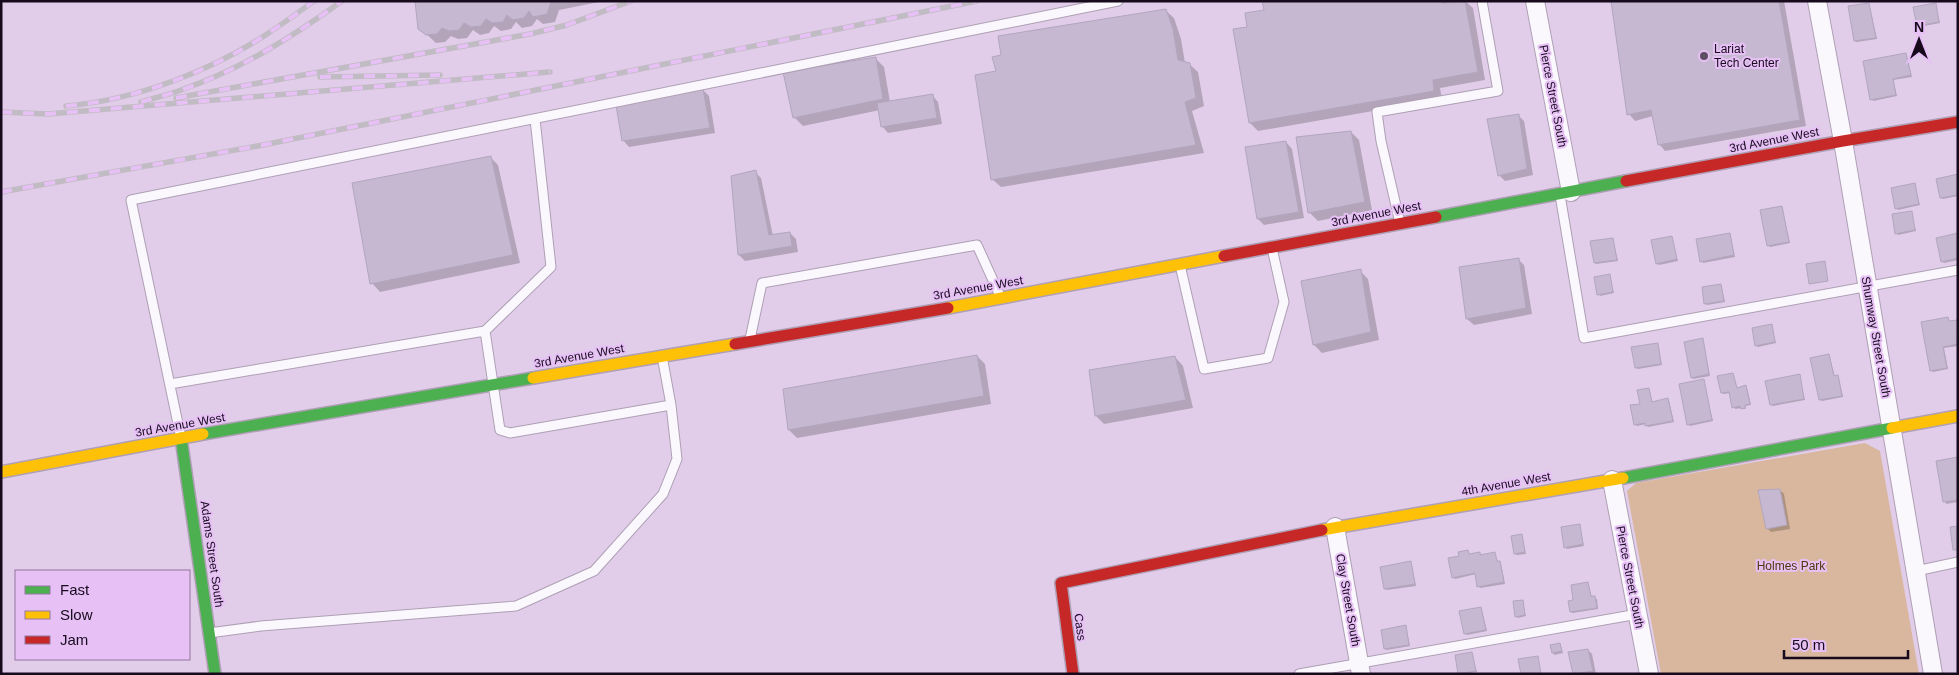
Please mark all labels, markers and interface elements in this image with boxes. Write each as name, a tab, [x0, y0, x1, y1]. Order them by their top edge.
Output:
north arrow	[1894, 15, 1944, 65]
text: N	[1914, 19, 1924, 35]
place label: Lariat Tech Center	[1714, 42, 1779, 70]
street label: Pierce Street South	[1536, 44, 1570, 148]
marker: Lariat Tech Center	[1698, 50, 1710, 62]
street label: 3rd Avenue West	[1728, 124, 1821, 156]
street label: 3rd Avenue West	[1330, 198, 1423, 230]
street label: 3rd Avenue West	[932, 273, 1025, 303]
street label: Shumway Street South	[1858, 275, 1894, 399]
street label: 3rd Avenue West	[533, 341, 626, 371]
street label: 3rd Avenue West	[134, 410, 227, 440]
street label: 4th Avenue West	[1460, 469, 1552, 499]
street label: Adams Street South	[198, 500, 226, 608]
street label: Pierce Street South	[1613, 525, 1647, 629]
street label: Clay Street South	[1333, 552, 1363, 648]
park label: Holmes Park	[1757, 559, 1826, 573]
legend	[15, 570, 190, 660]
text: Fast	[60, 581, 90, 598]
text: Slow	[60, 606, 93, 623]
street label: Cass	[1071, 612, 1089, 642]
scale bar	[1784, 628, 1908, 660]
text: Jam	[60, 631, 88, 648]
text: 50 m	[1792, 636, 1825, 653]

